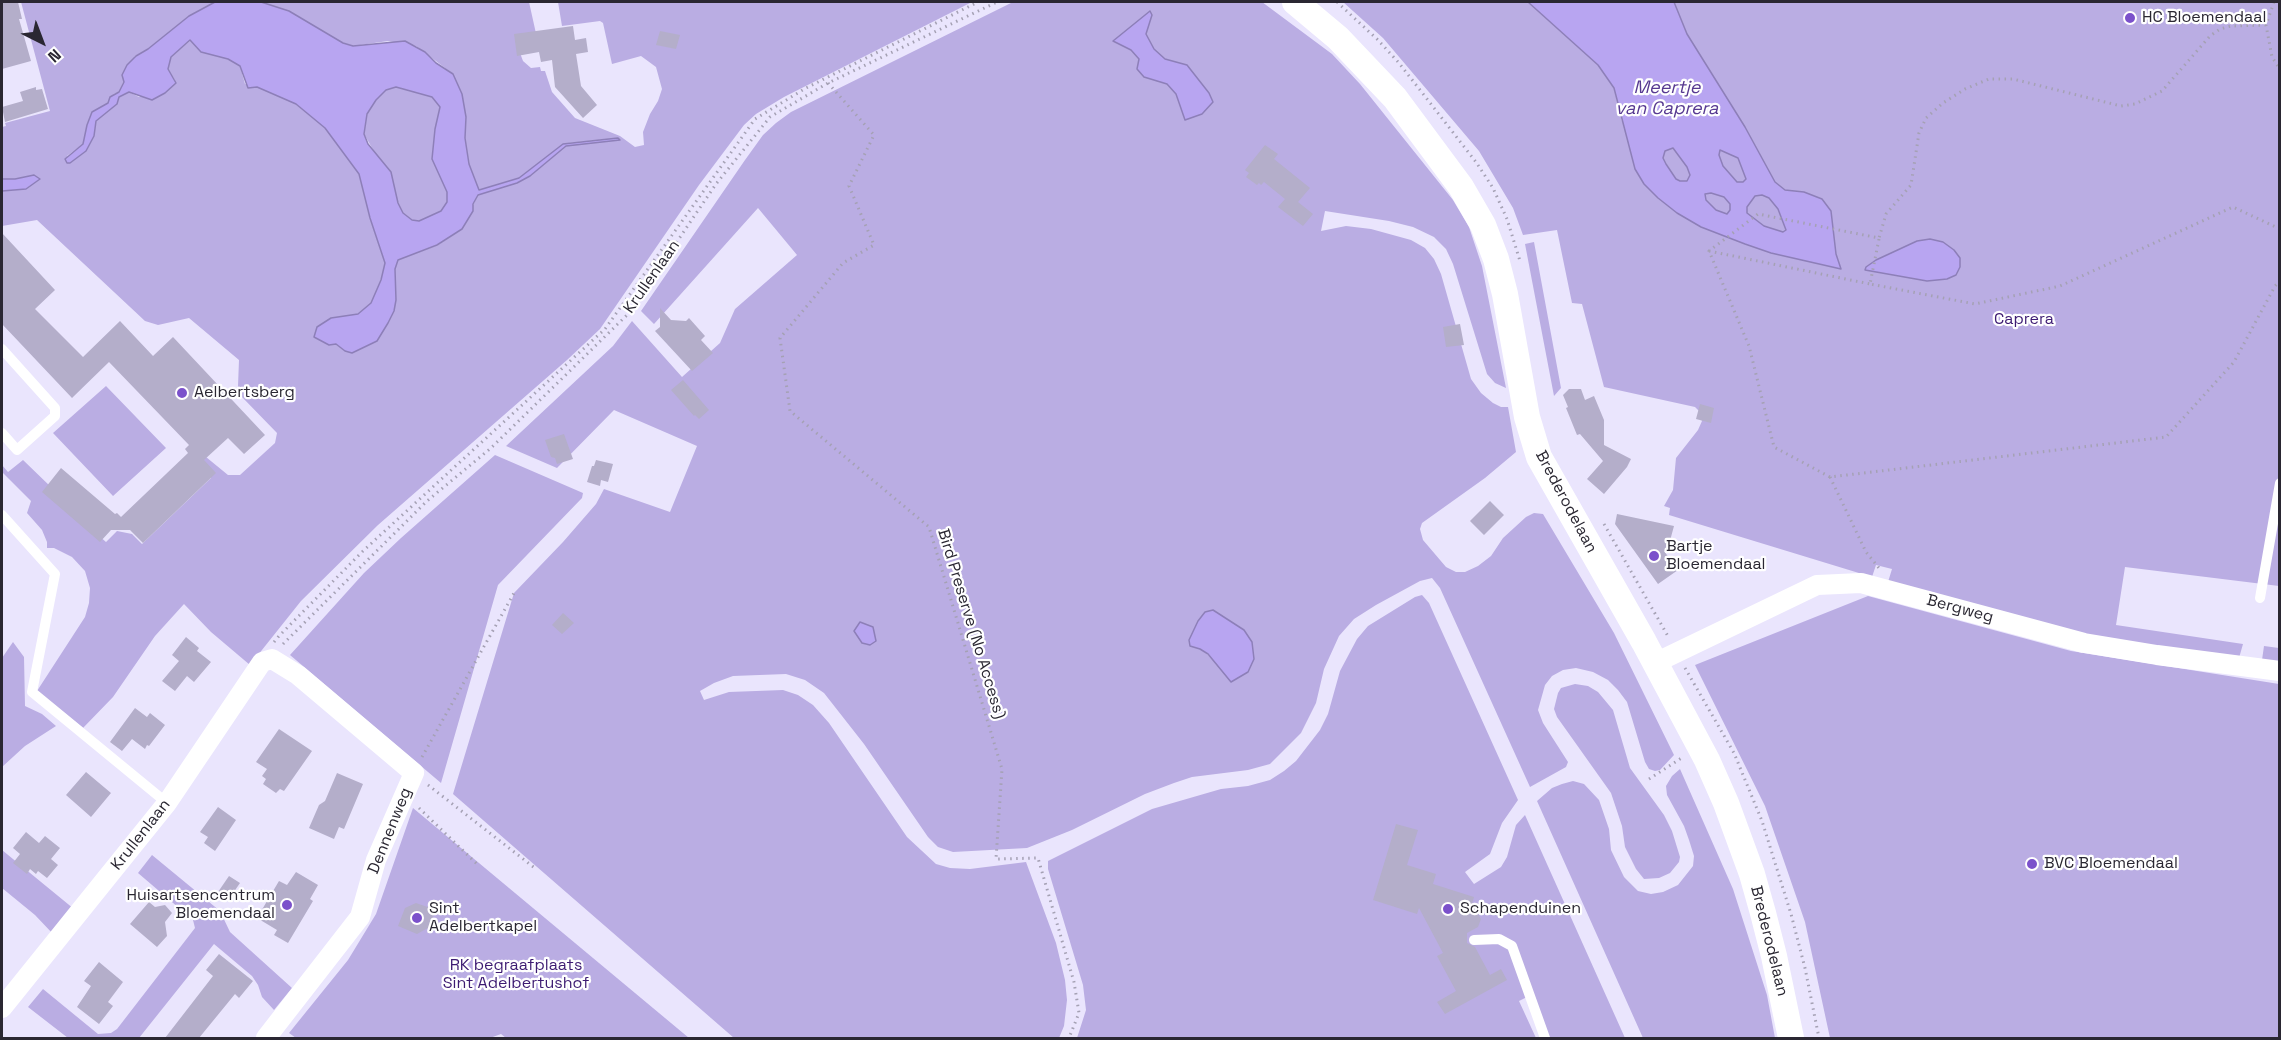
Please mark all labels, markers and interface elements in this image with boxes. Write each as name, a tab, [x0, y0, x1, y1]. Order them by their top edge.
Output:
place label: HC Bloemendaal	[2142, 8, 2266, 28]
marker: HC Bloemendaal	[2123, 11, 2137, 25]
north arrow	[12, 12, 72, 72]
text: N	[43, 44, 65, 67]
water label: Meertje van Caprera	[1616, 77, 1718, 119]
street label: Krullenlaan	[620, 237, 684, 317]
park label: Caprera	[1994, 310, 2054, 330]
place label: Aelbertsberg	[194, 383, 295, 403]
marker: Aelbertsberg	[175, 386, 189, 400]
street label: Brederodelaan	[1531, 448, 1601, 556]
street label: Bird Preserve (No Access)	[933, 527, 1009, 721]
place label: Bartje Bloemendaal	[1666, 537, 1766, 575]
marker: Bartje Bloemendaal	[1647, 549, 1661, 563]
street label: Bergweg	[1924, 591, 1996, 627]
street label: Dennenweg	[364, 785, 416, 877]
street label: Krullenlaan	[107, 796, 175, 874]
place label: BVC Bloemendaal	[2044, 854, 2178, 874]
marker: BVC Bloemendaal	[2025, 857, 2039, 871]
street label: Brederodelaan	[1746, 884, 1792, 998]
place label: Huisartsencentrum Bloemendaal	[127, 886, 275, 924]
marker: Huisartsencentrum Bloemendaal	[280, 898, 294, 912]
place label: Sint Adelbertkapel	[429, 899, 537, 937]
place label: Schapenduinen	[1460, 899, 1581, 919]
marker: Schapenduinen	[1441, 902, 1455, 916]
marker: Sint Adelbertkapel	[410, 911, 424, 925]
park label: RK begraafplaats Sint Adelbertushof	[443, 956, 589, 994]

